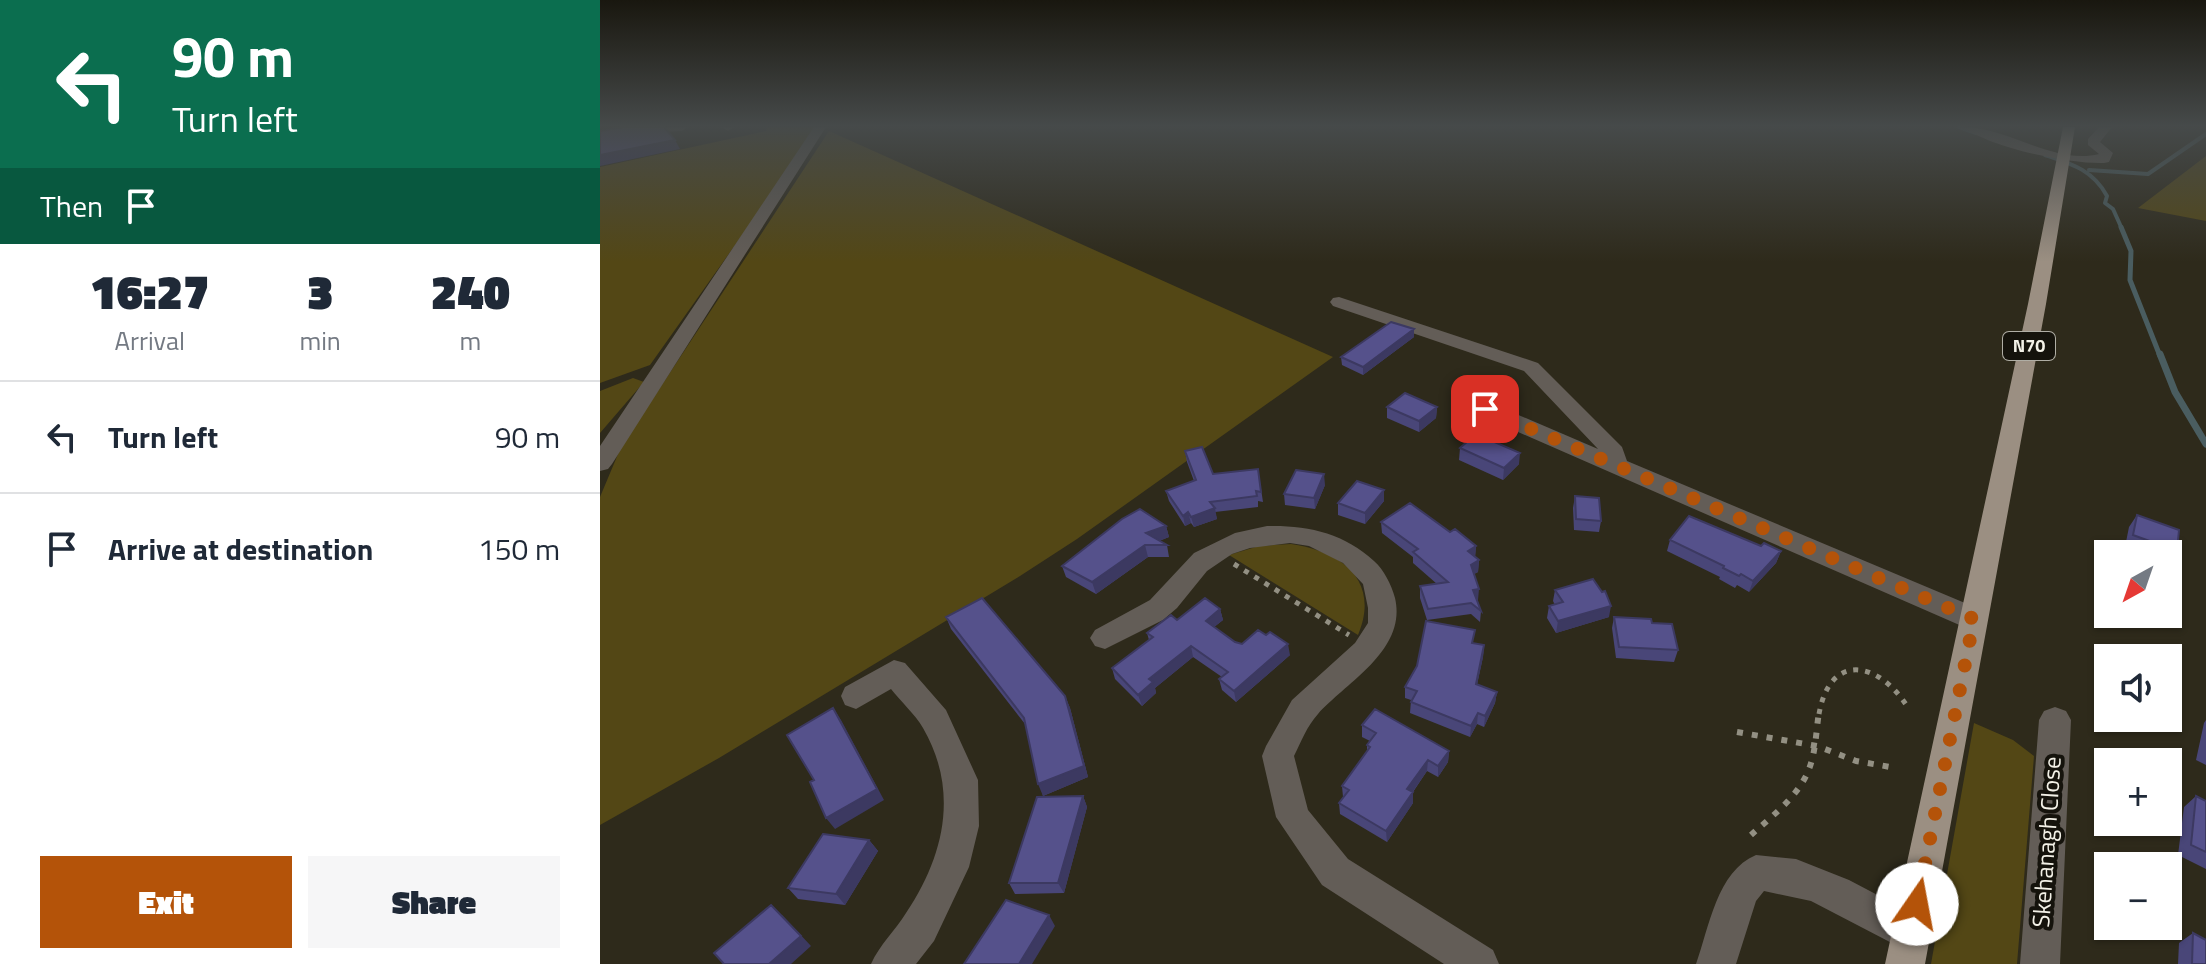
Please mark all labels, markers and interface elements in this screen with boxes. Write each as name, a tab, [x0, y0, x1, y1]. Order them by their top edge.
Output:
text: 90 m	[172, 14, 294, 99]
icon: left	[40, 32, 144, 136]
text: Turn left	[172, 91, 298, 146]
text: Then	[40, 183, 103, 229]
icon: arrive	[119, 184, 163, 228]
text: 16:27	[90, 255, 209, 328]
text: 3	[307, 255, 333, 328]
text: 240	[431, 255, 510, 328]
text: Arrival	[114, 321, 185, 360]
text: min	[299, 321, 341, 360]
text: m	[460, 321, 481, 360]
road number: N70	[2003, 332, 2055, 360]
pin	[1451, 375, 1519, 443]
icon: arrive	[1463, 387, 1507, 431]
text: Turn left	[108, 414, 218, 460]
text: 90 m	[495, 414, 560, 460]
icon: left	[40, 415, 84, 459]
text: Arrive at destination	[108, 526, 373, 572]
text: 150 m	[478, 526, 560, 572]
icon: arrive	[40, 527, 84, 571]
north arrow	[2094, 540, 2182, 628]
map controls	[2094, 540, 2182, 940]
button: sound	[2094, 644, 2182, 732]
button: +	[2094, 748, 2182, 836]
street label: Skehanagh Close	[2022, 755, 2070, 929]
button: −	[2094, 852, 2182, 940]
button: Exit	[40, 856, 292, 948]
button: Share	[308, 856, 560, 948]
position arrow	[1875, 862, 1959, 946]

